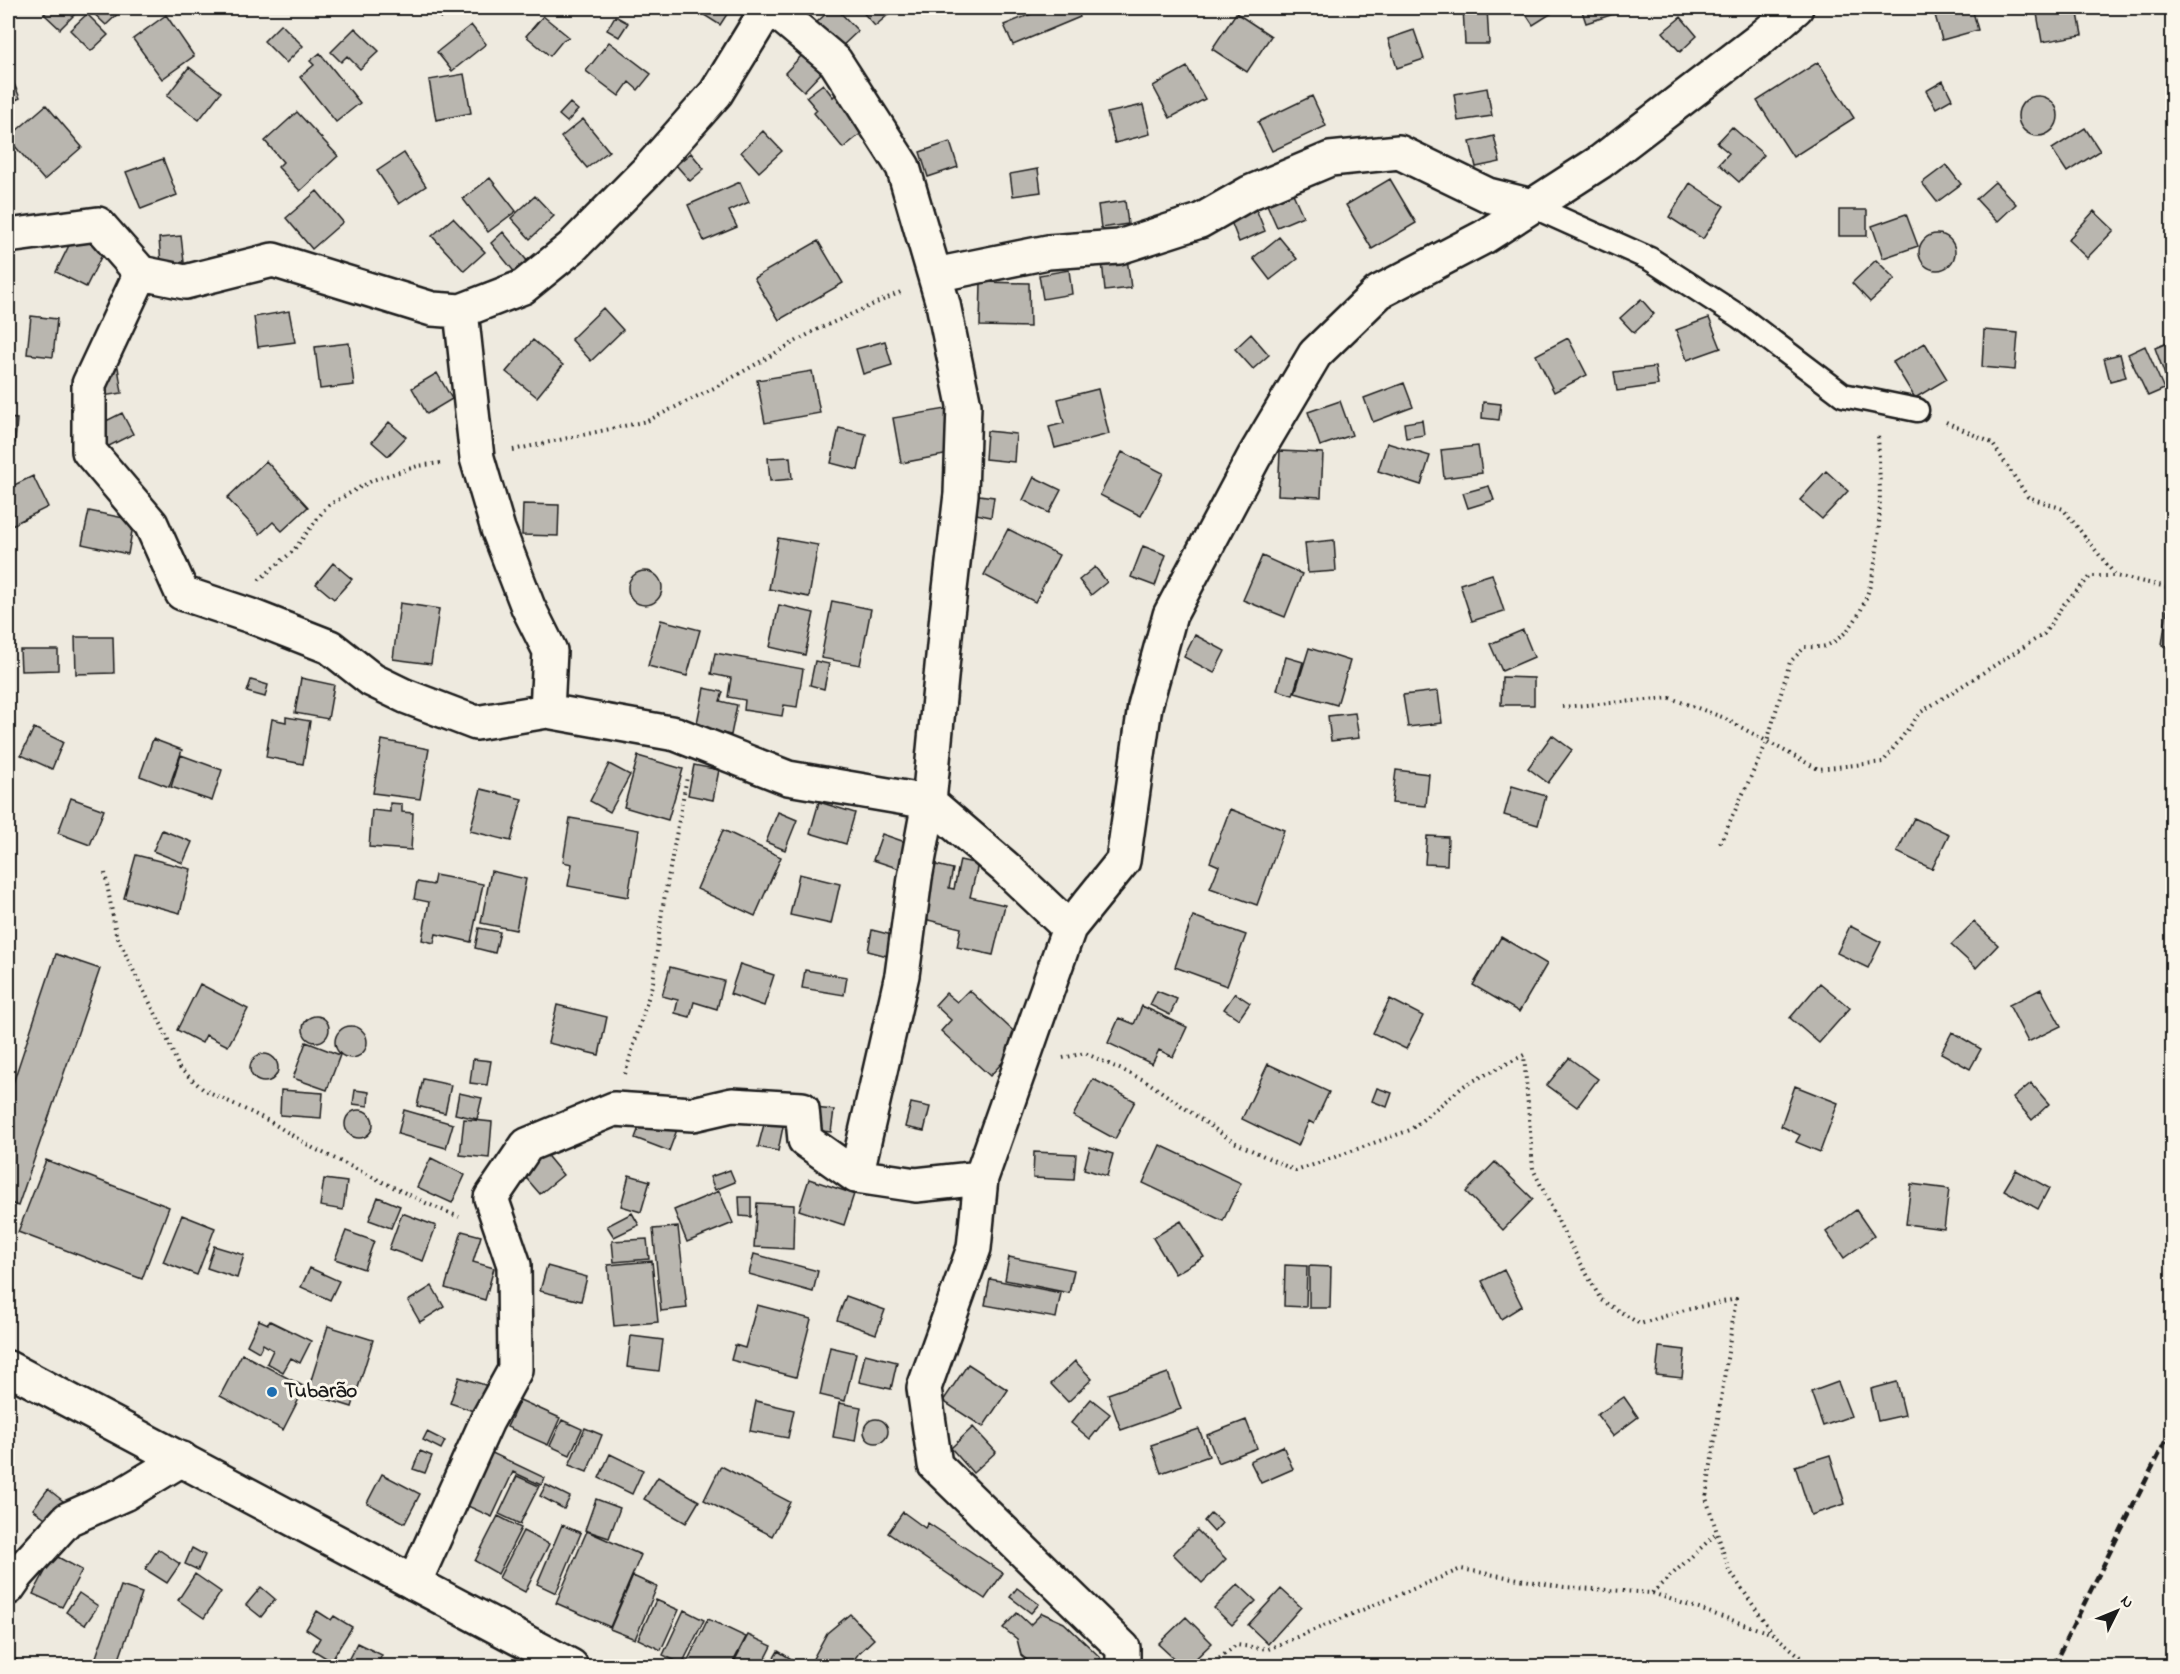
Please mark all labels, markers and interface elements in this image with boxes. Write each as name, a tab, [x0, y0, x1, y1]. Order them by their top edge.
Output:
place label: Tubarão	[284, 1377, 357, 1407]
marker: Tubarão	[265, 1385, 279, 1399]
north arrow	[2087, 1581, 2147, 1641]
text: N	[2114, 1590, 2139, 1614]

